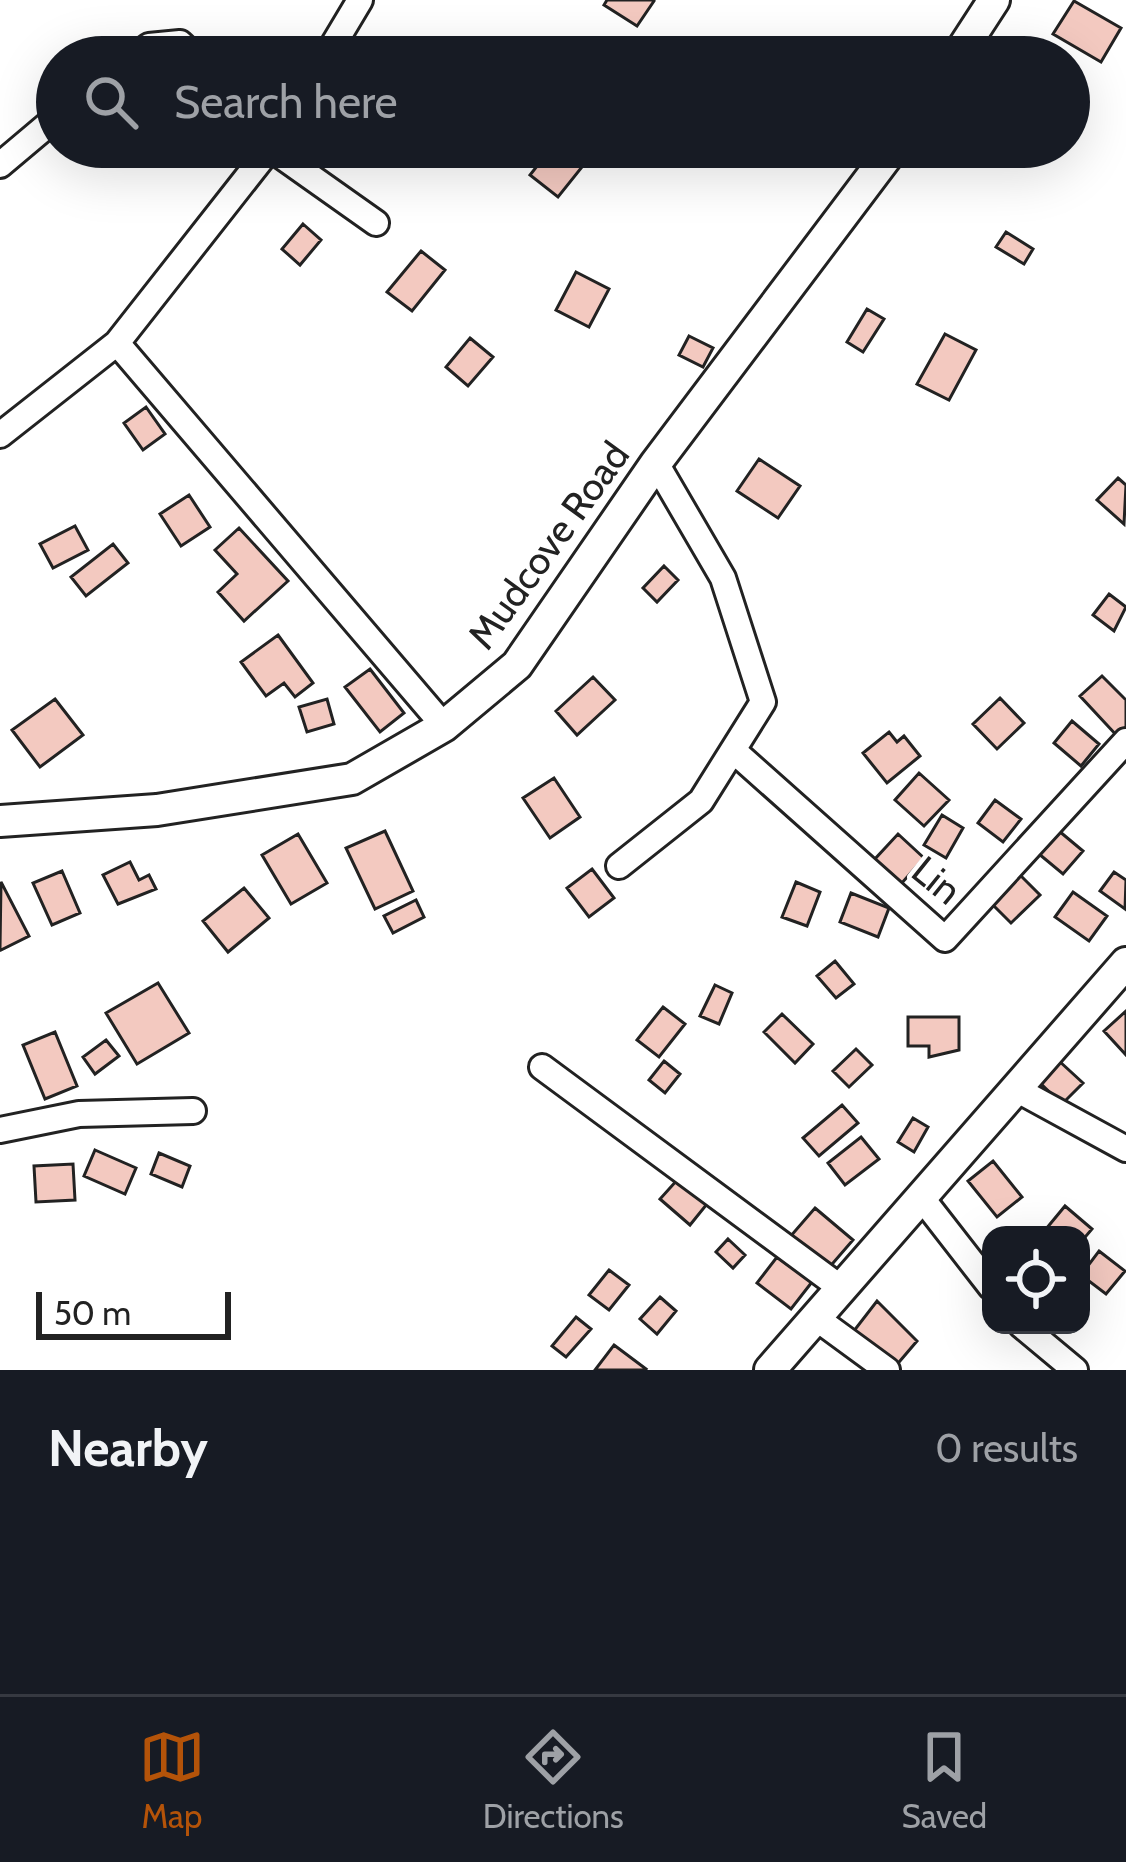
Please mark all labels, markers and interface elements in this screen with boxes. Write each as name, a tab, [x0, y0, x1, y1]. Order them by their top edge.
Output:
search box	[36, 36, 1090, 168]
icon: search	[78, 69, 144, 135]
text: Search here	[174, 75, 398, 129]
street label: Mudcove Road	[457, 432, 639, 658]
street label: Lin	[903, 846, 971, 914]
map controls	[982, 1226, 1090, 1334]
button: locate	[982, 1226, 1090, 1334]
scale bar	[36, 1286, 231, 1339]
text: 50 m	[54, 1293, 131, 1333]
text: Nearby	[48, 1417, 208, 1479]
text: 0 results	[935, 1424, 1078, 1472]
tab: Map	[139, 1724, 205, 1836]
tab: Directions	[483, 1724, 624, 1836]
tab: Saved	[901, 1724, 987, 1836]

